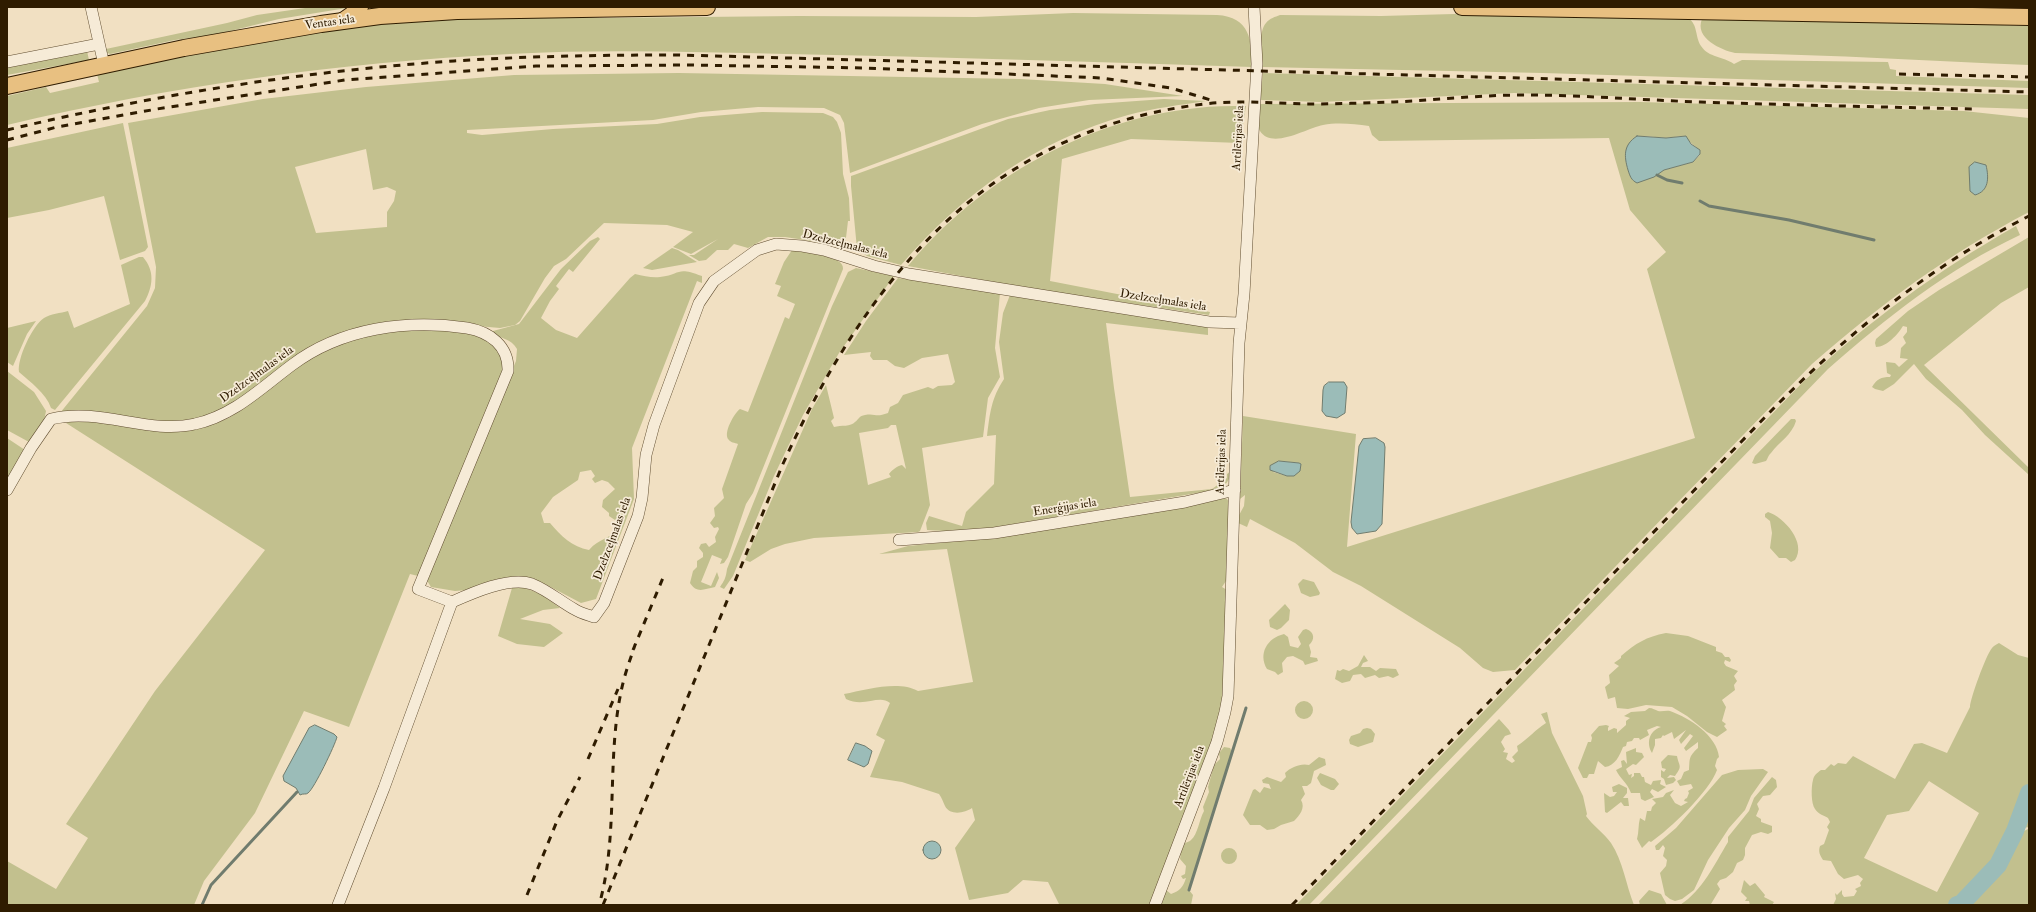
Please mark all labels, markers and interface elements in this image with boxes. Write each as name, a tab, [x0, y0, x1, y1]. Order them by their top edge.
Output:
street label: Ventas iela	[304, 12, 356, 34]
street label: Artilērijas iela	[1230, 105, 1248, 171]
street label: Dzelzceļmalas iela	[801, 227, 889, 263]
street label: Dzelzceļmalas iela	[1119, 287, 1207, 315]
street label: Dzelzceļmalas iela	[217, 343, 297, 407]
street label: Artilērijas iela	[1214, 429, 1230, 495]
street label: Dzelzceļmalas iela	[591, 495, 635, 583]
street label: Enerģijas iela	[1032, 496, 1098, 520]
street label: Artilērijas iela	[1172, 744, 1208, 810]

